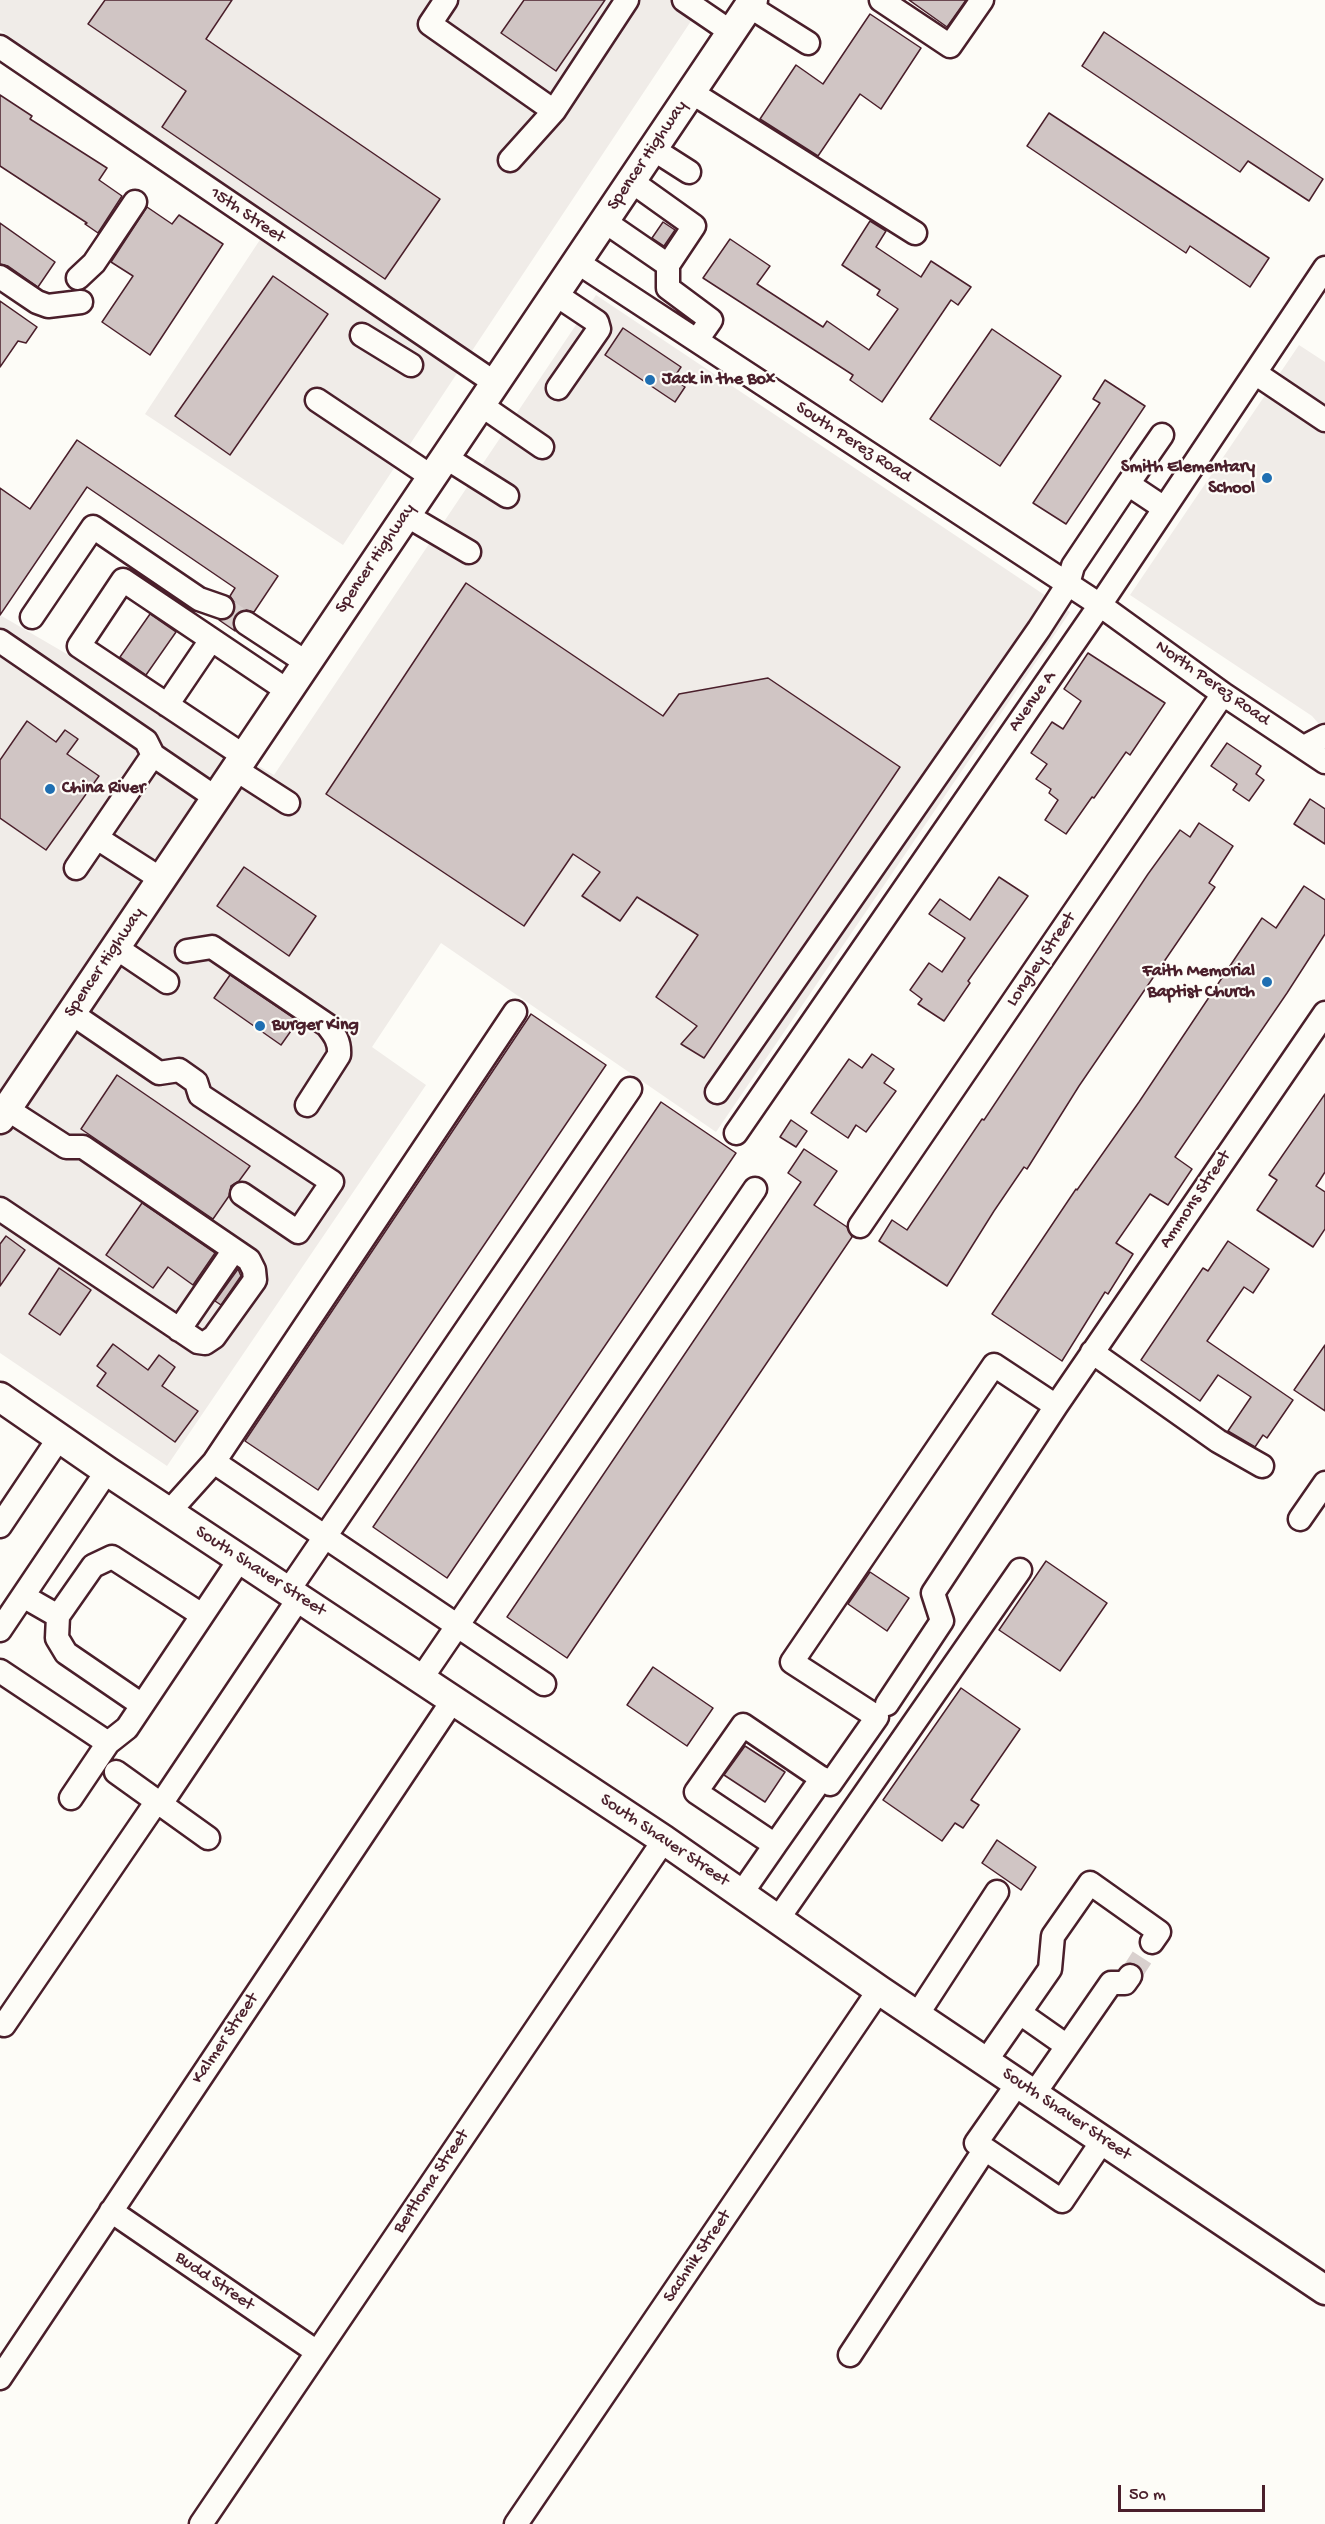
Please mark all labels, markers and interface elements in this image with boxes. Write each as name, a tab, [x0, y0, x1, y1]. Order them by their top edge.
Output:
street label: Spencer Highway	[603, 97, 693, 215]
street label: 15th Street	[205, 183, 289, 249]
place label: Jack in the Box	[662, 369, 775, 391]
marker: Jack in the Box	[643, 373, 657, 387]
street label: South Perez Road	[791, 398, 915, 488]
place label: Smith Elementary School	[1121, 457, 1255, 500]
marker: Smith Elementary School	[1260, 471, 1274, 485]
street label: Spencer Highway	[331, 500, 421, 618]
street label: North Perez Road	[1150, 636, 1274, 732]
street label: Avenue A	[1004, 668, 1062, 736]
place label: China River	[62, 778, 145, 800]
marker: China River	[43, 782, 57, 796]
street label: Spencer Highway	[60, 904, 150, 1022]
street label: Longley Street	[1003, 909, 1081, 1011]
place label: Faith Memorial Baptist Church	[1142, 961, 1255, 1004]
marker: Faith Memorial Baptist Church	[1260, 975, 1274, 989]
place label: Burger King	[272, 1015, 359, 1037]
marker: Burger King	[253, 1019, 267, 1033]
street label: Ammons Street	[1155, 1147, 1237, 1253]
street label: South Shaver Street	[191, 1522, 329, 1622]
street label: South Shaver Street	[595, 1790, 733, 1892]
street label: Kalmer Street	[188, 1990, 264, 2088]
street label: South Shaver Street	[997, 2064, 1135, 2166]
street label: Bertloma Street	[389, 2126, 475, 2238]
street label: Sachnik Street	[659, 2207, 737, 2307]
street label: Budd Street	[170, 2248, 258, 2316]
scale bar	[1121, 2473, 1268, 2511]
text: 50 m	[1129, 2485, 1166, 2506]

